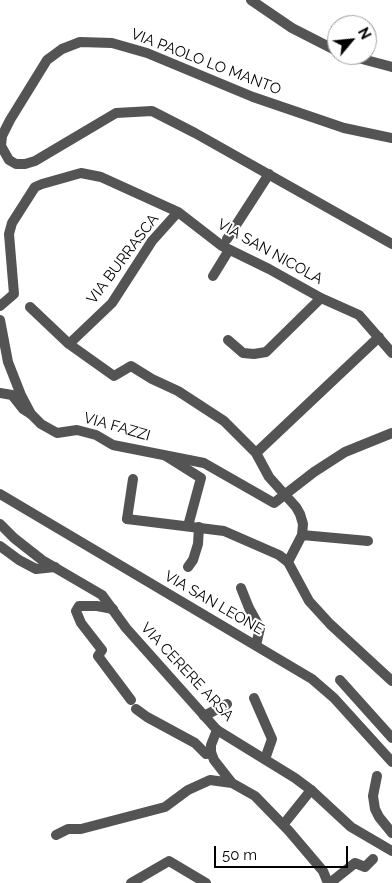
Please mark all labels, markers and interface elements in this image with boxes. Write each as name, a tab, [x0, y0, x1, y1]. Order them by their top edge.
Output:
north arrow	[327, 15, 377, 65]
street label: VIA PAOLO LO MANTO	[128, 25, 284, 99]
text: N	[355, 25, 374, 42]
street label: VIA BURRASCA	[83, 210, 163, 308]
street label: VIA SAN NICOLA	[214, 216, 326, 288]
street label: VIA FAZZI	[82, 409, 152, 445]
street label: VIA SAN LEONE	[161, 567, 267, 639]
street label: VIA CERERE ARSA	[137, 619, 237, 725]
scale bar	[217, 836, 351, 868]
text: 50 m	[222, 846, 257, 864]

